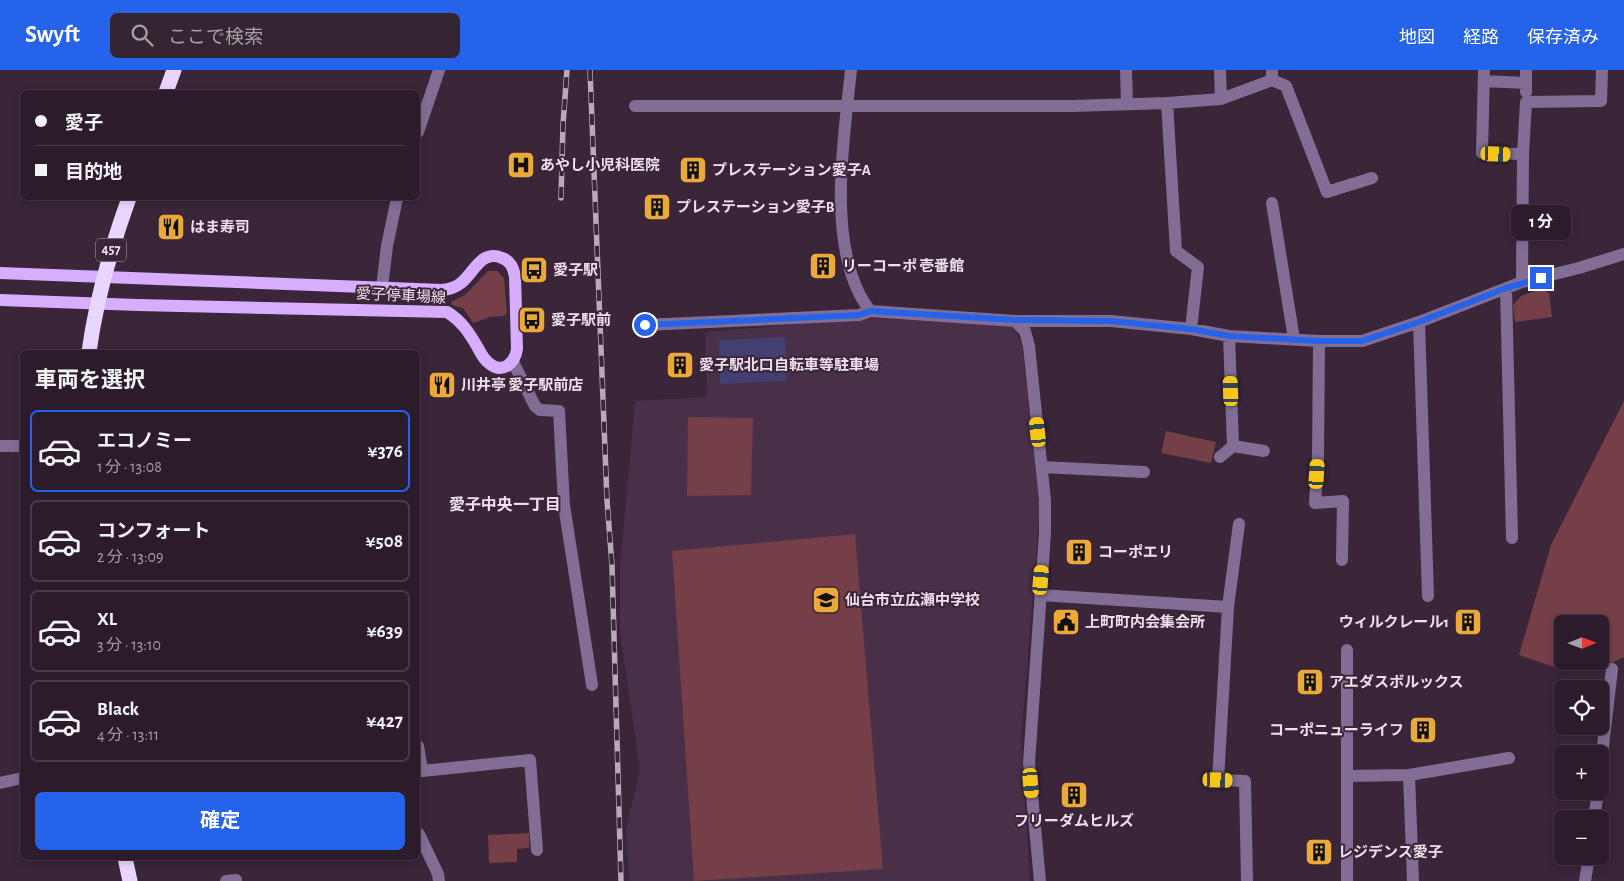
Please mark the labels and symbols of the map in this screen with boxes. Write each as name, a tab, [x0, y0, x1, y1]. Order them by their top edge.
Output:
car	[1480, 146, 1511, 162]
hospital icon: あやし小児科医院	[506, 150, 536, 180]
building icon: プレステーション愛子A	[678, 155, 708, 185]
place label: あやし小児科医院	[540, 157, 660, 173]
place label: プレステーション愛子A	[712, 162, 871, 178]
building icon: プレステーション愛子B	[642, 192, 672, 222]
place label: プレステーション愛子B	[676, 199, 835, 215]
callout: 1 分	[1511, 206, 1571, 240]
restaurant icon: はま寿司	[156, 212, 186, 242]
place label: はま寿司	[190, 219, 250, 235]
road number: 457	[96, 238, 126, 262]
building icon: リーコーポ 壱番館	[808, 251, 838, 281]
bus stop icon: 愛子駅	[519, 255, 549, 285]
place label: リーコーポ 壱番館	[842, 258, 964, 274]
place label: 愛子駅	[553, 262, 598, 278]
route end	[1530, 267, 1552, 289]
street label: 愛子停車場線	[356, 285, 446, 306]
bus stop icon: 愛子駅前	[517, 305, 547, 335]
place label: 愛子駅前	[551, 311, 611, 328]
route start	[634, 314, 656, 336]
building icon: 愛子駅北口自転車等駐車場	[665, 350, 695, 380]
place label: 愛子駅北口自転車等駐車場	[699, 357, 879, 373]
restaurant icon: 川井亭 愛子駅前店	[427, 370, 457, 400]
place label: 川井亭 愛子駅前店	[461, 376, 583, 393]
car	[1222, 376, 1239, 406]
car	[1028, 416, 1047, 448]
car	[1308, 459, 1325, 489]
district label: 愛子中央一丁目	[449, 496, 561, 513]
building icon: コーポエリ	[1064, 537, 1094, 567]
place label: コーポエリ	[1098, 544, 1173, 560]
car	[1032, 564, 1049, 596]
school or university icon: 仙台市立広瀬中学校	[811, 585, 841, 615]
place label: 仙台市立広瀬中学校	[845, 592, 980, 608]
public building icon: 上町町内会集会所	[1051, 607, 1081, 637]
building icon: ウィルクレール1	[1453, 607, 1483, 637]
place label: 上町町内会集会所	[1085, 614, 1205, 630]
place label: ウィルクレール1	[1339, 614, 1449, 630]
north arrow	[1554, 615, 1609, 670]
building icon: アエダスボルックス	[1295, 667, 1325, 697]
place label: アエダスボルックス	[1329, 674, 1464, 690]
building icon: コーポニューライフ	[1408, 715, 1438, 745]
place label: コーポニューライフ	[1269, 722, 1404, 738]
car	[1022, 767, 1039, 799]
car	[1202, 772, 1233, 788]
building icon: フリーダムヒルズ	[1059, 780, 1089, 810]
place label: フリーダムヒルズ	[1014, 812, 1134, 829]
building icon: レジデンス愛子	[1304, 837, 1334, 867]
place label: レジデンス愛子	[1338, 844, 1443, 860]

